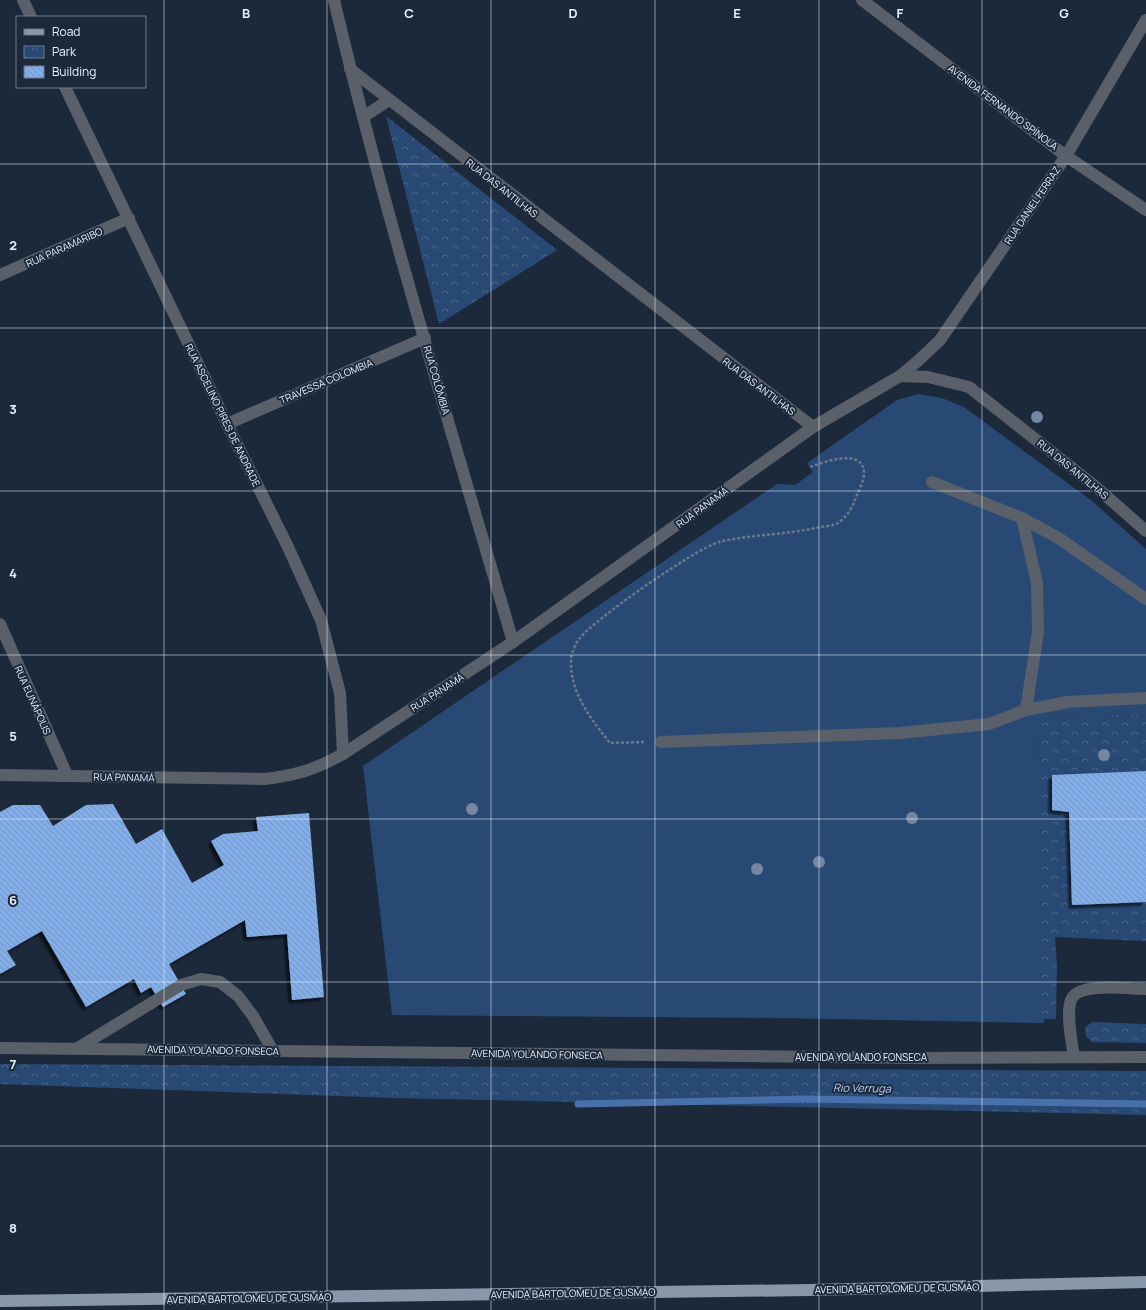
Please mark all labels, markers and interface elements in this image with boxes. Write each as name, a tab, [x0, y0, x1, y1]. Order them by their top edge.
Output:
text: B	[242, 4, 250, 22]
text: C	[404, 4, 414, 22]
text: D	[568, 4, 578, 22]
text: E	[733, 4, 741, 22]
text: F	[897, 4, 904, 22]
text: G	[1059, 4, 1069, 22]
legend	[16, 16, 146, 88]
text: Road	[52, 23, 80, 40]
text: Park	[52, 43, 77, 60]
street label: AVENIDA FERNANDO SPÍNOLA	[945, 61, 1061, 153]
text: Building	[52, 63, 96, 80]
street label: RUA DAS ANTILHAS	[463, 155, 541, 221]
street label: RUA DANIEL FERRAZ	[1001, 163, 1063, 247]
street label: RUA PARAMARIBO	[23, 224, 105, 270]
text: 2	[9, 236, 17, 254]
street label: RUA ASCELINO PIRES DE ANDRADE	[182, 341, 264, 489]
street label: RUA COLÔMBIA	[420, 344, 454, 417]
street label: RUA DAS ANTILHAS	[720, 354, 798, 418]
street label: TRAVESSA COLOMBIA	[277, 355, 375, 407]
text: 3	[9, 400, 17, 418]
street label: RUA DAS ANTILHAS	[1034, 436, 1112, 502]
street label: RUA PANAMÁ	[673, 483, 731, 531]
text: 4	[9, 564, 17, 582]
street label: RUA EUNÁPOLIS	[12, 663, 54, 737]
street label: RUA PANAMÁ	[408, 669, 467, 715]
text: 5	[9, 727, 17, 745]
street label: RUA PANAMÁ	[93, 769, 155, 785]
text: 6	[9, 891, 17, 909]
street label: AVENIDA YOLANDO FONSECA	[147, 1042, 280, 1058]
street label: AVENIDA YOLANDO FONSECA	[471, 1046, 604, 1062]
street label: AVENIDA YOLANDO FONSECA	[795, 1050, 928, 1064]
text: 7	[10, 1055, 17, 1073]
water label: Rio Verruga	[833, 1079, 892, 1096]
text: 8	[9, 1219, 17, 1237]
street label: AVENIDA BARTOLOMEU DE GUSMÃO	[815, 1280, 979, 1296]
street label: AVENIDA BARTOLOMEU DE GUSMÃO	[491, 1285, 655, 1301]
street label: AVENIDA BARTOLOMEU DE GUSMÃO	[167, 1290, 331, 1306]

